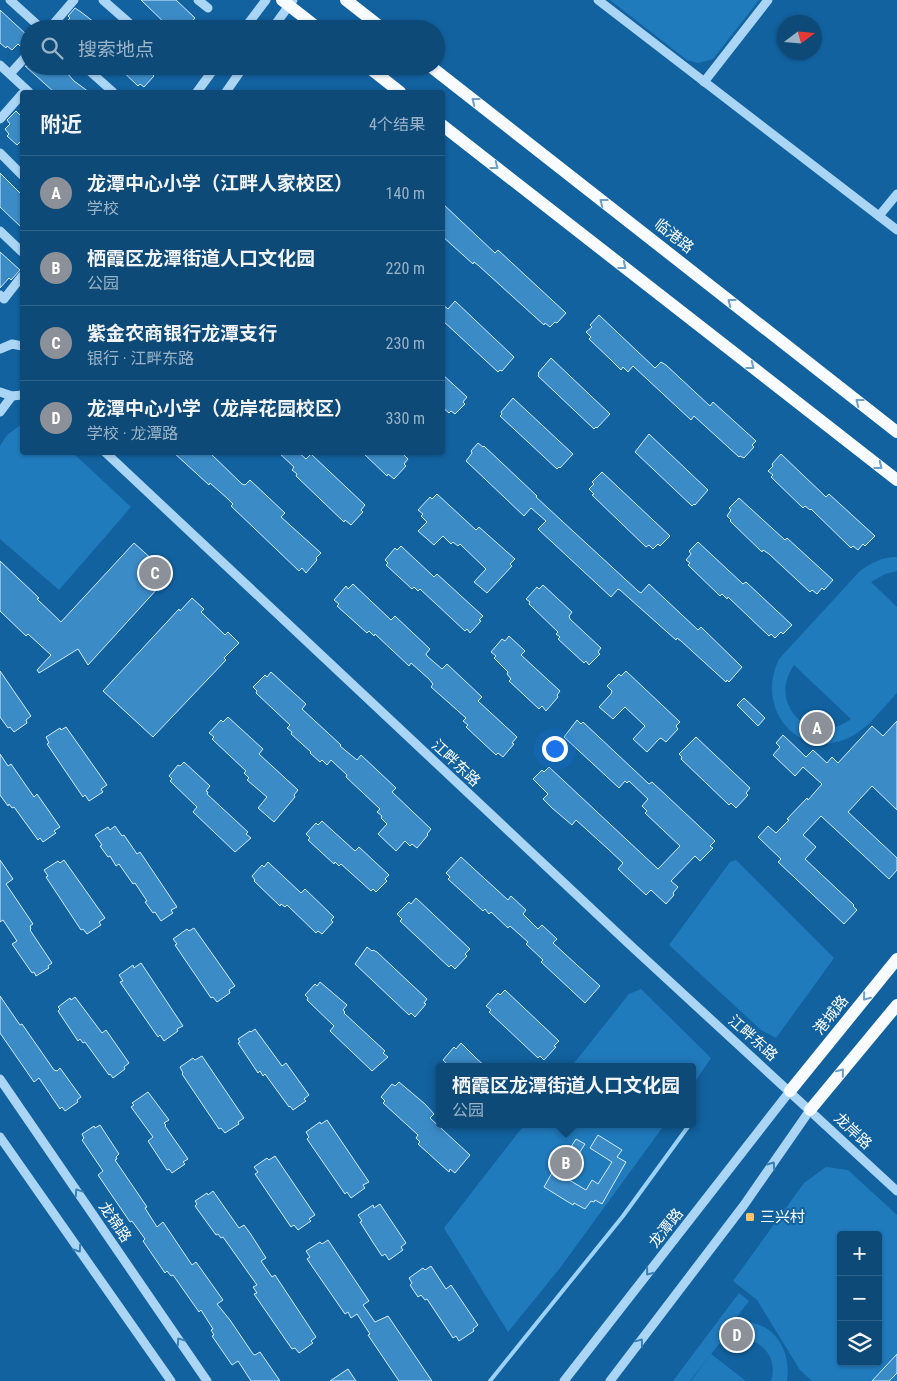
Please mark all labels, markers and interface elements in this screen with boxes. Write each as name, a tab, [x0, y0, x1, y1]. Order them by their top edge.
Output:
north arrow	[777, 15, 822, 60]
search box	[20, 20, 445, 75]
icon: search	[38, 34, 66, 62]
text: 搜索地点	[78, 38, 154, 61]
one-way arrow	[472, 99, 481, 107]
text: 附近	[40, 113, 82, 137]
text: 4个结果	[369, 115, 425, 134]
one-way arrow	[489, 161, 498, 169]
text: 龙潭中心小学（江畔人家校区）	[87, 172, 353, 195]
text: A	[51, 184, 61, 203]
text: 140 m	[386, 184, 425, 203]
text: 学校	[87, 199, 119, 218]
one-way arrow	[600, 199, 609, 207]
street label: 临港路	[651, 215, 697, 257]
text: 栖霞区龙潭街道人口文化园	[87, 247, 315, 270]
text: B	[52, 259, 60, 278]
text: 220 m	[386, 259, 425, 278]
one-way arrow	[617, 260, 627, 269]
text: 公园	[87, 274, 119, 293]
one-way arrow	[728, 299, 737, 307]
text: 紫金农商银行龙潭支行	[87, 322, 277, 345]
text: C	[51, 334, 61, 353]
text: 230 m	[386, 334, 425, 353]
text: 银行 · 江畔东路	[87, 349, 194, 368]
one-way arrow	[745, 360, 755, 369]
text: 龙潭中心小学（龙岸花园校区）	[87, 397, 353, 420]
one-way arrow	[856, 400, 865, 408]
text: D	[51, 409, 61, 428]
text: 330 m	[386, 409, 425, 428]
text: 学校 · 龙潭路	[87, 424, 178, 443]
one-way arrow	[873, 460, 883, 469]
pin: C	[139, 554, 171, 592]
pin: A	[801, 709, 833, 747]
street label: 江畔东路	[428, 736, 484, 790]
your location	[542, 736, 568, 762]
one-way arrow	[863, 991, 872, 1000]
street label: 港城路	[810, 992, 852, 1038]
street label: 江畔东路	[725, 1011, 781, 1065]
popup	[436, 1063, 696, 1128]
one-way arrow	[836, 1069, 844, 1078]
text: 栖霞区龙潭街道人口文化园	[452, 1074, 680, 1097]
text: 公园	[452, 1101, 484, 1120]
street label: 龙岸路	[830, 1109, 876, 1153]
pin: B	[550, 1144, 582, 1182]
one-way arrow	[766, 1161, 775, 1171]
one-way arrow	[75, 1189, 84, 1198]
street label: 龙锦路	[95, 1198, 135, 1246]
street label: 龙潭路	[645, 1205, 687, 1251]
place label: 三兴村	[760, 1208, 805, 1226]
marker: 三兴村	[744, 1211, 756, 1223]
map controls	[837, 1231, 882, 1366]
button: +	[837, 1231, 882, 1276]
one-way arrow	[72, 1243, 81, 1253]
one-way arrow	[646, 1266, 654, 1275]
button: −	[837, 1276, 882, 1321]
pin: D	[721, 1316, 753, 1354]
button: layers	[837, 1321, 882, 1366]
one-way arrow	[177, 1337, 186, 1347]
one-way arrow	[634, 1338, 643, 1348]

